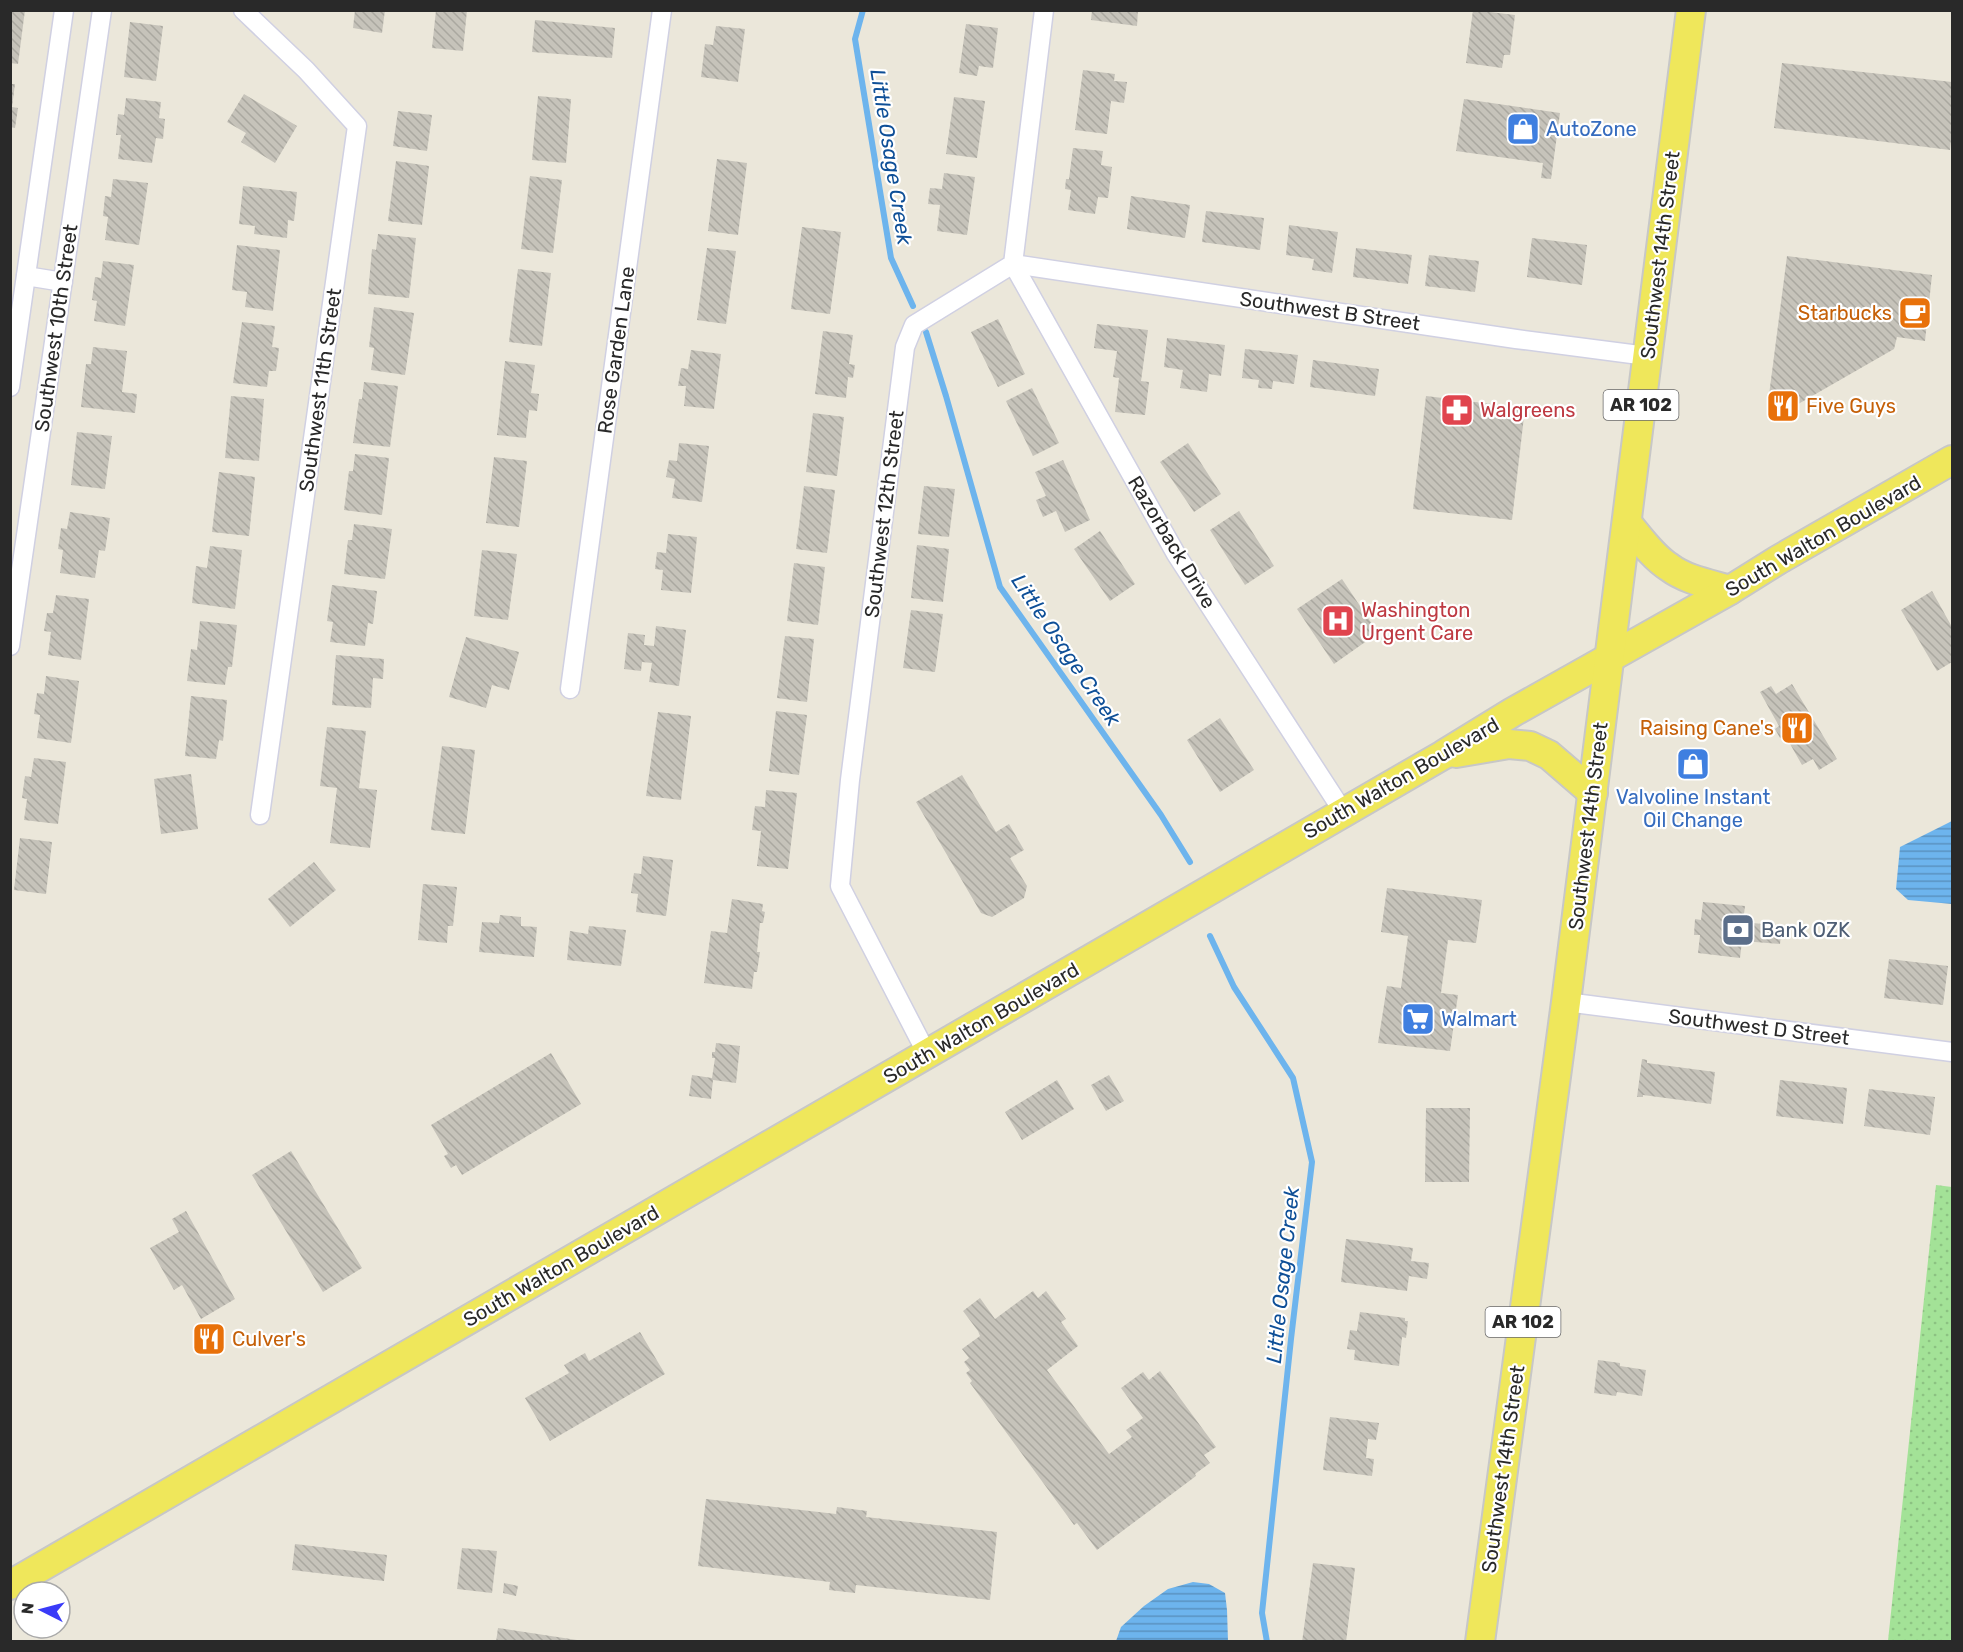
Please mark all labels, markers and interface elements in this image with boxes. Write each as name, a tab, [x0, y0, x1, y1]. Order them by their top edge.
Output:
water label: Little Osage Creek	[865, 67, 918, 248]
shop icon: AutoZone	[1505, 111, 1541, 147]
place label: AutoZone	[1546, 117, 1637, 141]
street label: Southwest 14th Street	[1635, 149, 1685, 360]
street label: Southwest 10th Street	[30, 222, 82, 433]
street label: Rose Garden Lane	[592, 265, 640, 435]
street label: Southwest 11th Street	[294, 286, 346, 493]
street label: Southwest B Street	[1238, 286, 1422, 336]
cafe icon: Starbucks	[1897, 295, 1933, 331]
place label: Starbucks	[1798, 301, 1892, 325]
restaurant icon: Five Guys	[1765, 388, 1801, 424]
road number: AR 102	[1604, 390, 1678, 420]
pharmacy icon: Walgreens	[1439, 392, 1475, 428]
place label: Five Guys	[1806, 394, 1896, 418]
place label: Walgreens	[1480, 398, 1576, 422]
street label: Southwest 12th Street	[859, 409, 909, 619]
street label: South Walton Boulevard	[1721, 470, 1925, 602]
street label: Razorback Drive	[1123, 471, 1221, 613]
water label: Little Osage Creek	[1006, 569, 1127, 731]
place label: Washington Urgent Care	[1361, 598, 1473, 645]
hospital icon: Washington Urgent Care	[1320, 603, 1356, 639]
restaurant icon: Raising Cane's	[1779, 710, 1815, 746]
street label: South Walton Boulevard	[1299, 712, 1503, 844]
place label: Raising Cane's	[1640, 716, 1774, 740]
street label: Southwest 14th Street	[1563, 720, 1613, 931]
shop icon: Valvoline Instant Oil Change	[1675, 746, 1711, 782]
place label: Valvoline Instant Oil Change	[1616, 785, 1770, 832]
bank icon: Bank OZK	[1720, 912, 1756, 948]
place label: Bank OZK	[1761, 918, 1850, 942]
street label: South Walton Boulevard	[879, 957, 1083, 1089]
supermarket icon: Walmart	[1400, 1001, 1436, 1037]
street label: Southwest D Street	[1667, 1004, 1851, 1050]
place label: Walmart	[1441, 1007, 1517, 1031]
water label: Little Osage Creek	[1261, 1184, 1304, 1365]
street label: South Walton Boulevard	[459, 1200, 663, 1332]
road number: AR 102	[1486, 1307, 1561, 1337]
restaurant icon: Culver's	[191, 1321, 227, 1357]
place label: Culver's	[232, 1327, 306, 1351]
street label: Southwest 14th Street	[1477, 1363, 1529, 1574]
north arrow	[12, 1580, 72, 1640]
text: N	[18, 1602, 38, 1615]

